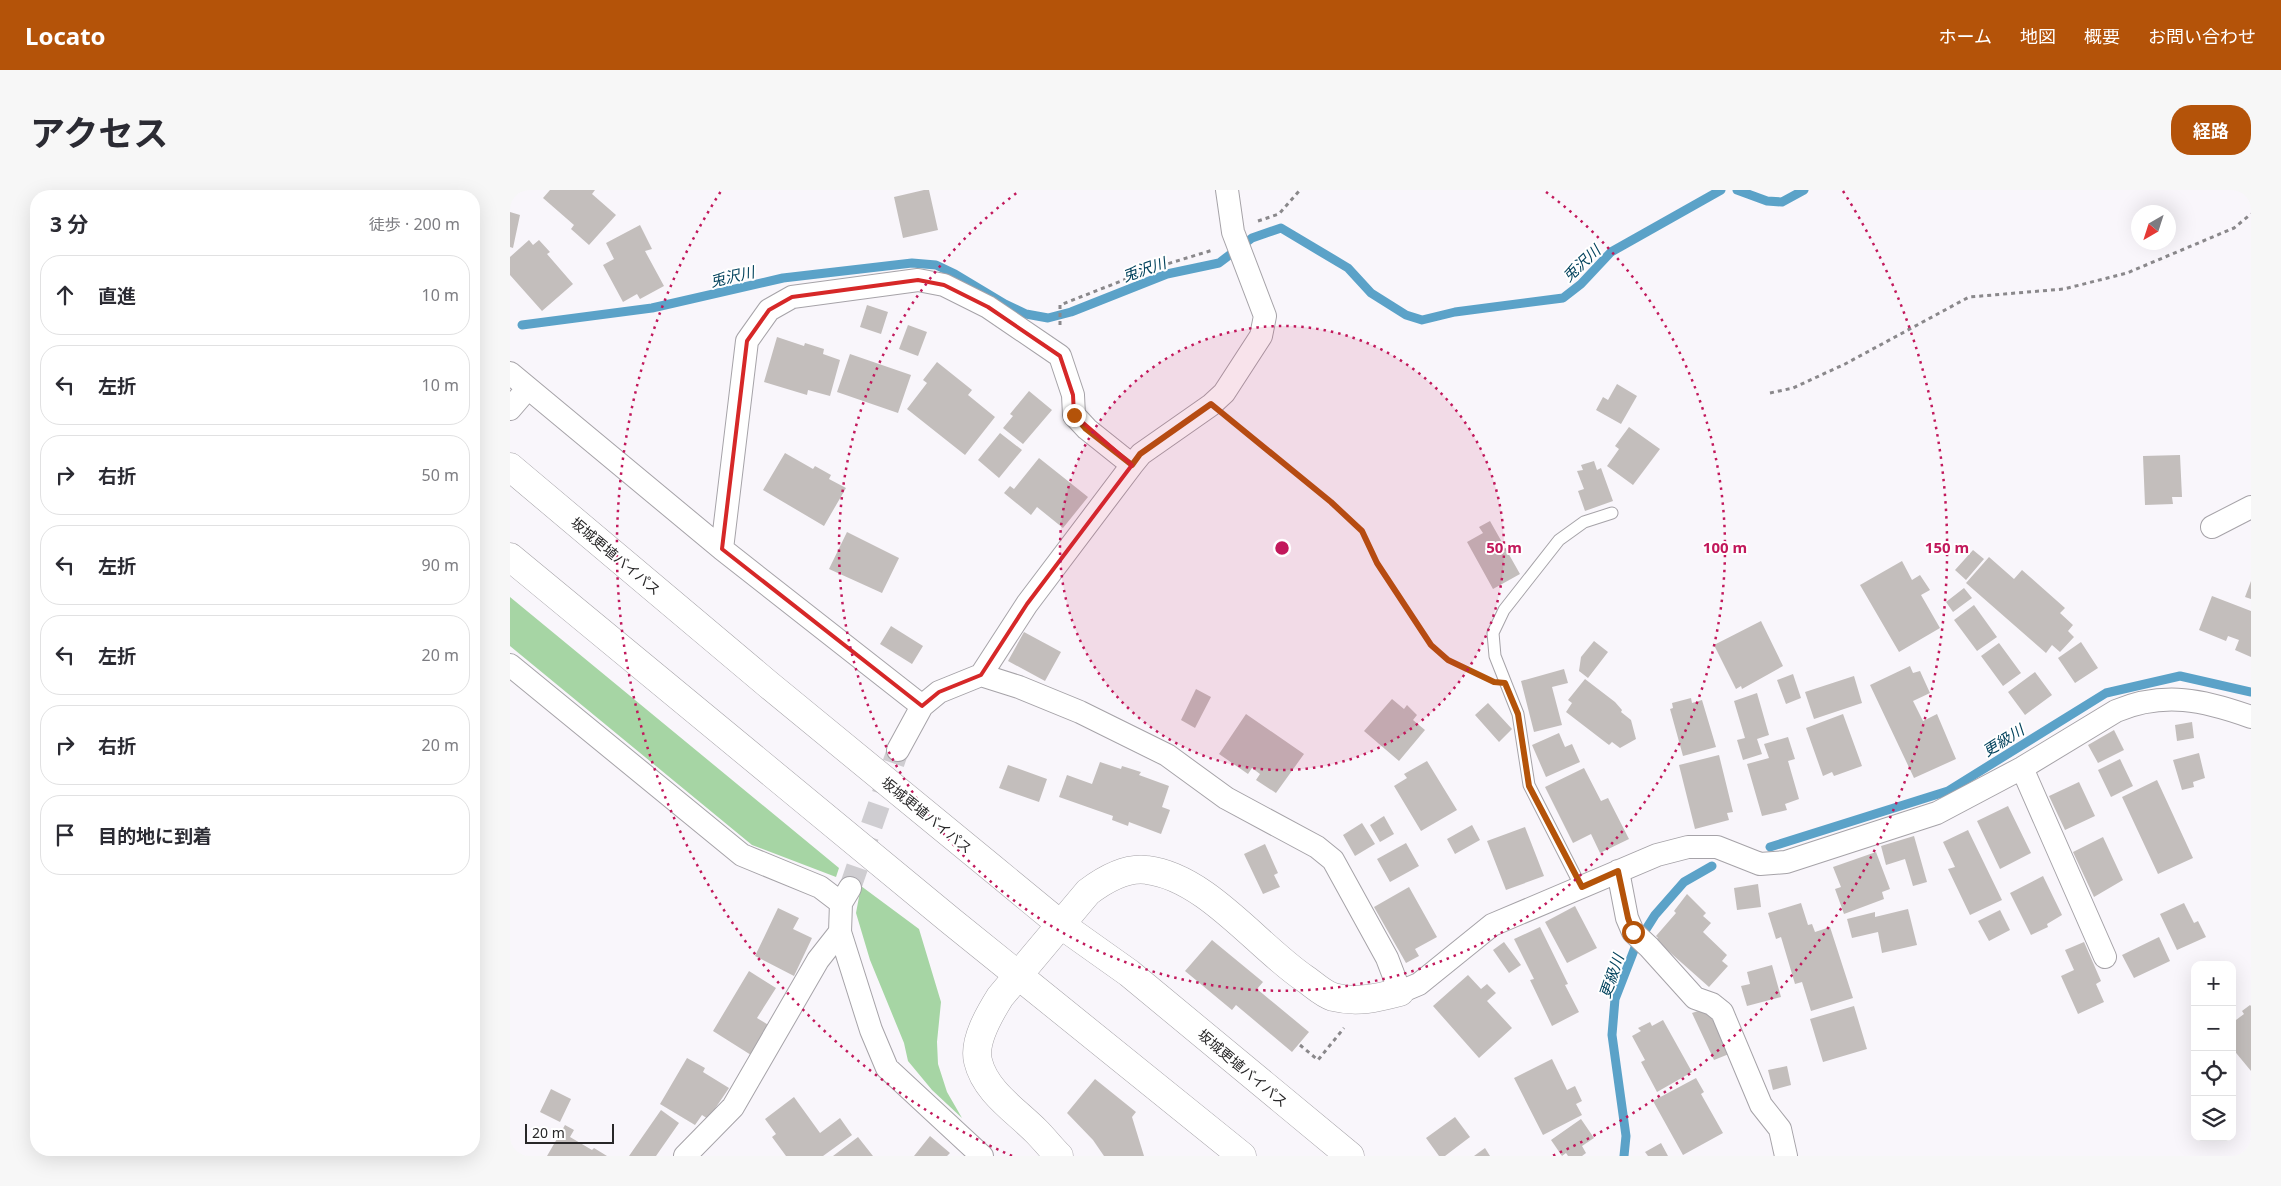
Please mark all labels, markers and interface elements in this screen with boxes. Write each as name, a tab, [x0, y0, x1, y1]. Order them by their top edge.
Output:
text: Locato	[25, 19, 106, 52]
text: ホーム	[1939, 24, 1992, 48]
text: 地図	[2020, 24, 2056, 48]
text: 概要	[2084, 24, 2120, 48]
text: お問い合わせ	[2148, 24, 2256, 48]
button: 経路	[2171, 105, 2251, 155]
text: アクセス	[30, 109, 168, 156]
north arrow	[2131, 205, 2176, 250]
text: 3 分	[50, 210, 88, 238]
text: 徒歩 · 200 m	[369, 213, 460, 235]
water label: 兎沢川	[1558, 239, 1606, 286]
water label: 兎沢川	[1119, 252, 1170, 286]
water label: 兎沢川	[708, 261, 758, 291]
icon: ahead	[51, 281, 79, 309]
text: 直進	[98, 283, 136, 309]
text: 10 m	[422, 284, 459, 306]
icon: left	[51, 371, 79, 399]
text: 左折	[98, 373, 136, 399]
text: 10 m	[422, 374, 459, 396]
route end	[1063, 404, 1086, 427]
icon: right	[51, 461, 79, 489]
text: 右折	[98, 463, 136, 489]
text: 50 m	[422, 464, 459, 486]
street label: 坂城更埴バイパス	[567, 513, 665, 599]
text: 50 m	[1486, 537, 1522, 557]
text: 100 m	[1703, 537, 1747, 557]
text: 150 m	[1925, 537, 1969, 557]
centre of rings	[1273, 539, 1291, 557]
icon: left	[51, 551, 79, 579]
text: 左折	[98, 553, 136, 579]
text: 90 m	[422, 554, 459, 576]
icon: left	[51, 641, 79, 669]
text: 左折	[98, 643, 136, 669]
text: 20 m	[422, 644, 459, 666]
water label: 更級川	[1979, 719, 2029, 760]
icon: right	[51, 731, 79, 759]
text: 右折	[98, 733, 136, 759]
text: 20 m	[422, 734, 459, 756]
street label: 坂城更埴バイパス	[878, 772, 976, 858]
icon: arrive	[51, 821, 79, 849]
text: 目的地に到着	[98, 823, 212, 849]
route start	[1622, 921, 1645, 944]
water label: 更級川	[1594, 950, 1628, 1001]
map controls	[2191, 961, 2236, 1141]
button: +	[2191, 961, 2236, 1006]
button: −	[2191, 1006, 2236, 1051]
street label: 坂城更埴バイパス	[1194, 1025, 1292, 1111]
button: locate	[2191, 1051, 2236, 1096]
button: layers	[2191, 1096, 2236, 1141]
scale bar	[525, 1121, 614, 1144]
text: 20 m	[532, 1123, 565, 1142]

